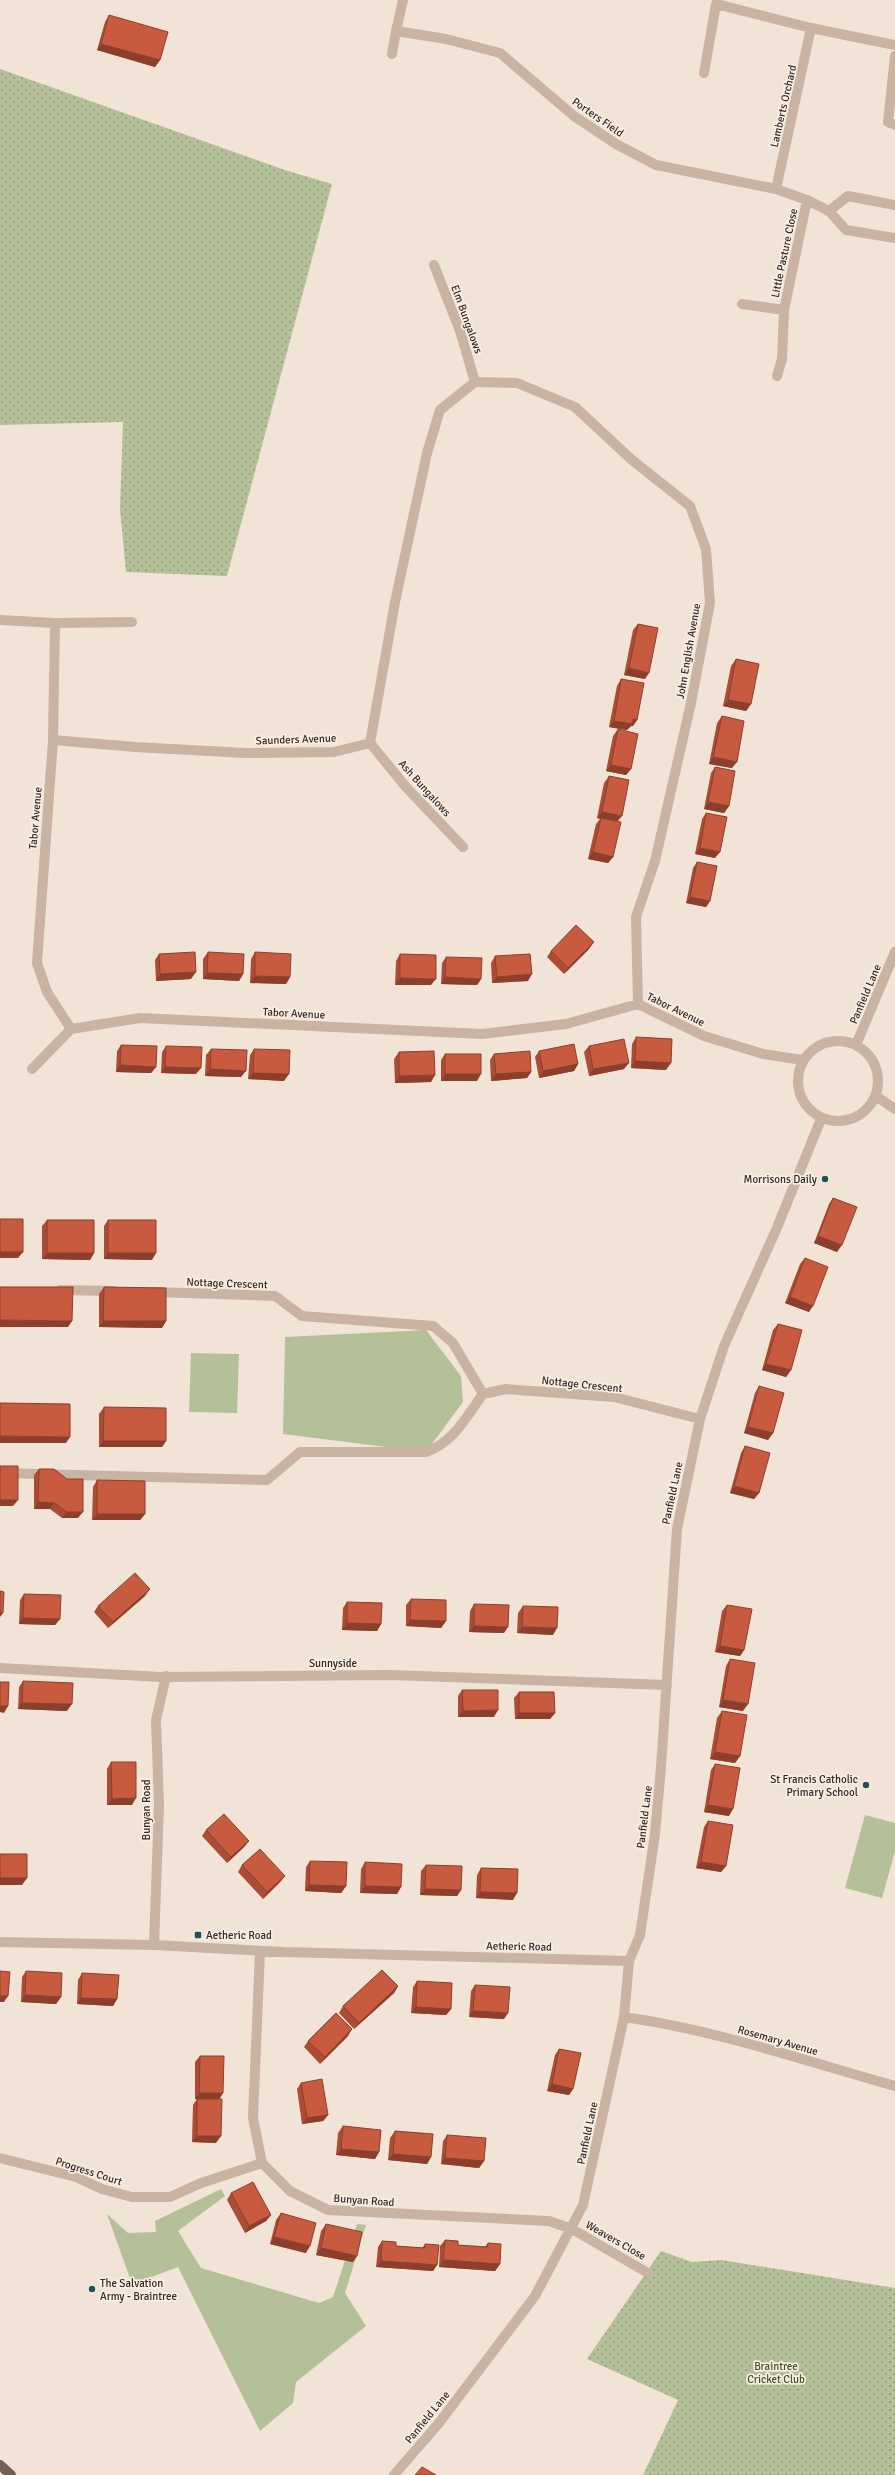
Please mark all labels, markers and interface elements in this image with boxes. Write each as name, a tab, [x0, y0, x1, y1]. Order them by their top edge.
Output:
street label: Lamberts Orchard	[768, 63, 799, 149]
street label: Porters Field	[570, 95, 626, 140]
street label: Little Pasture Close	[769, 207, 800, 299]
street label: Elm Bungalows	[448, 283, 485, 355]
street label: John English Avenue	[674, 602, 703, 700]
street label: Saunders Avenue	[255, 732, 337, 747]
street label: Ash Bungalows	[396, 757, 454, 819]
street label: Tabor Avenue	[26, 786, 45, 850]
street label: Panfield Lane	[847, 962, 884, 1026]
street label: Tabor Avenue	[645, 990, 707, 1029]
street label: Tabor Avenue	[262, 1005, 326, 1022]
place label: Morrisons Daily	[744, 1173, 818, 1186]
marker: Morrisons Daily	[820, 1174, 830, 1184]
street label: Nottage Crescent	[186, 1276, 268, 1291]
street label: Nottage Crescent	[541, 1374, 623, 1395]
street label: Panfield Lane	[660, 1461, 685, 1526]
street label: Sunnyside	[309, 1657, 357, 1670]
place label: St Francis Catholic Primary School	[770, 1773, 858, 1799]
street label: Bunyan Road	[140, 1779, 153, 1841]
marker: St Francis Catholic Primary School	[861, 1780, 871, 1790]
street label: Panfield Lane	[634, 1785, 655, 1849]
place label: Aetheric Road	[206, 1929, 272, 1942]
marker: Aetheric Road	[193, 1930, 203, 1940]
street label: Aetheric Road	[486, 1939, 552, 1954]
street label: Rosemary Avenue	[736, 2023, 820, 2058]
street label: Panfield Lane	[575, 2101, 600, 2166]
street label: Progress Court	[54, 2155, 124, 2188]
street label: Bunyan Road	[333, 2192, 395, 2209]
street label: Weavers Close	[583, 2218, 648, 2263]
place label: The Salvation Army - Braintree	[100, 2277, 177, 2303]
marker: The Salvation Army - Braintree	[87, 2284, 97, 2294]
park label: Braintree Cricket Club	[747, 2360, 805, 2386]
street label: Panfield Lane	[402, 2389, 452, 2446]

